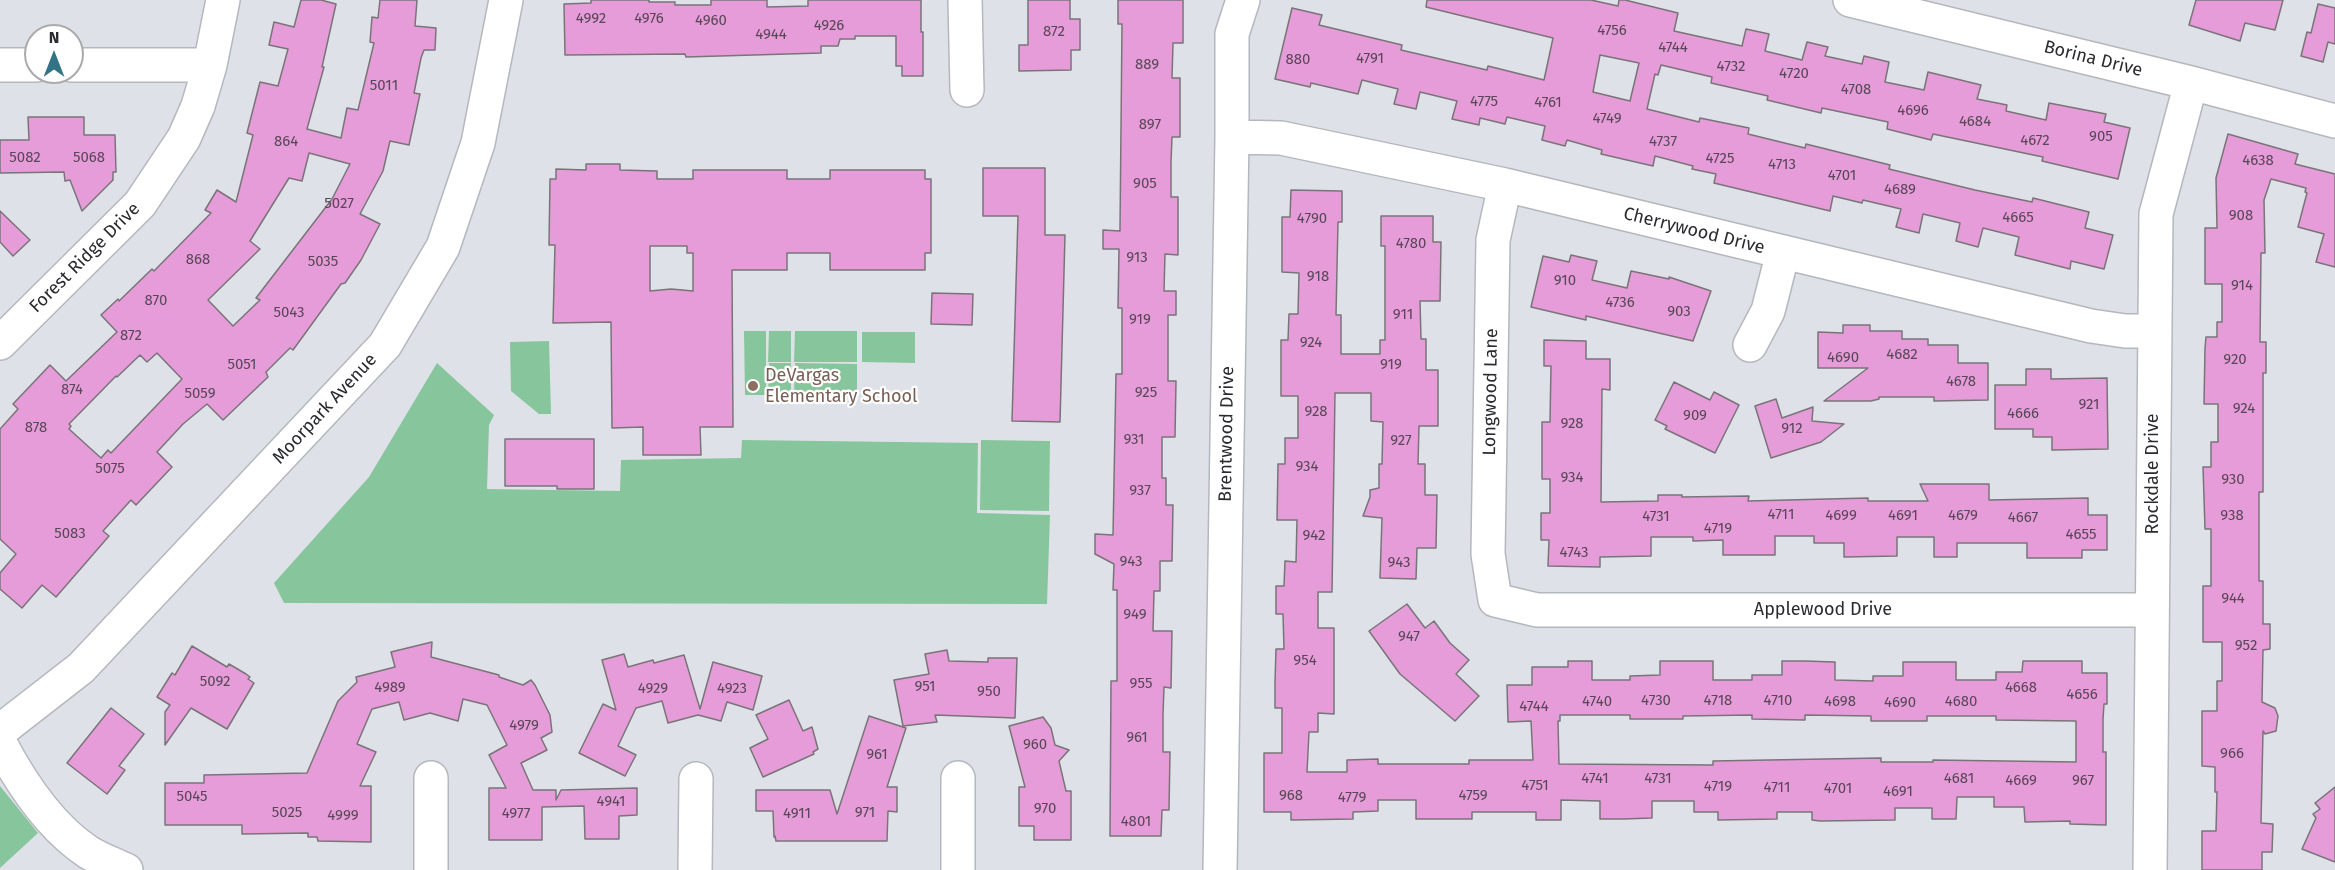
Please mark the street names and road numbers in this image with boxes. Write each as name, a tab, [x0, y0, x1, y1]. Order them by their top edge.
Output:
street label: Borina Drive	[2041, 36, 2145, 82]
street label: Forest Ridge Drive	[25, 198, 145, 318]
street label: Cherrywood Drive	[1621, 203, 1767, 259]
street label: Longwood Lane	[1479, 328, 1503, 456]
street label: Moorpark Avenue	[268, 349, 382, 469]
street label: Brentwood Drive	[1215, 366, 1239, 502]
street label: Rockdale Drive	[2142, 413, 2164, 535]
street label: Applewood Drive	[1754, 599, 1892, 621]

